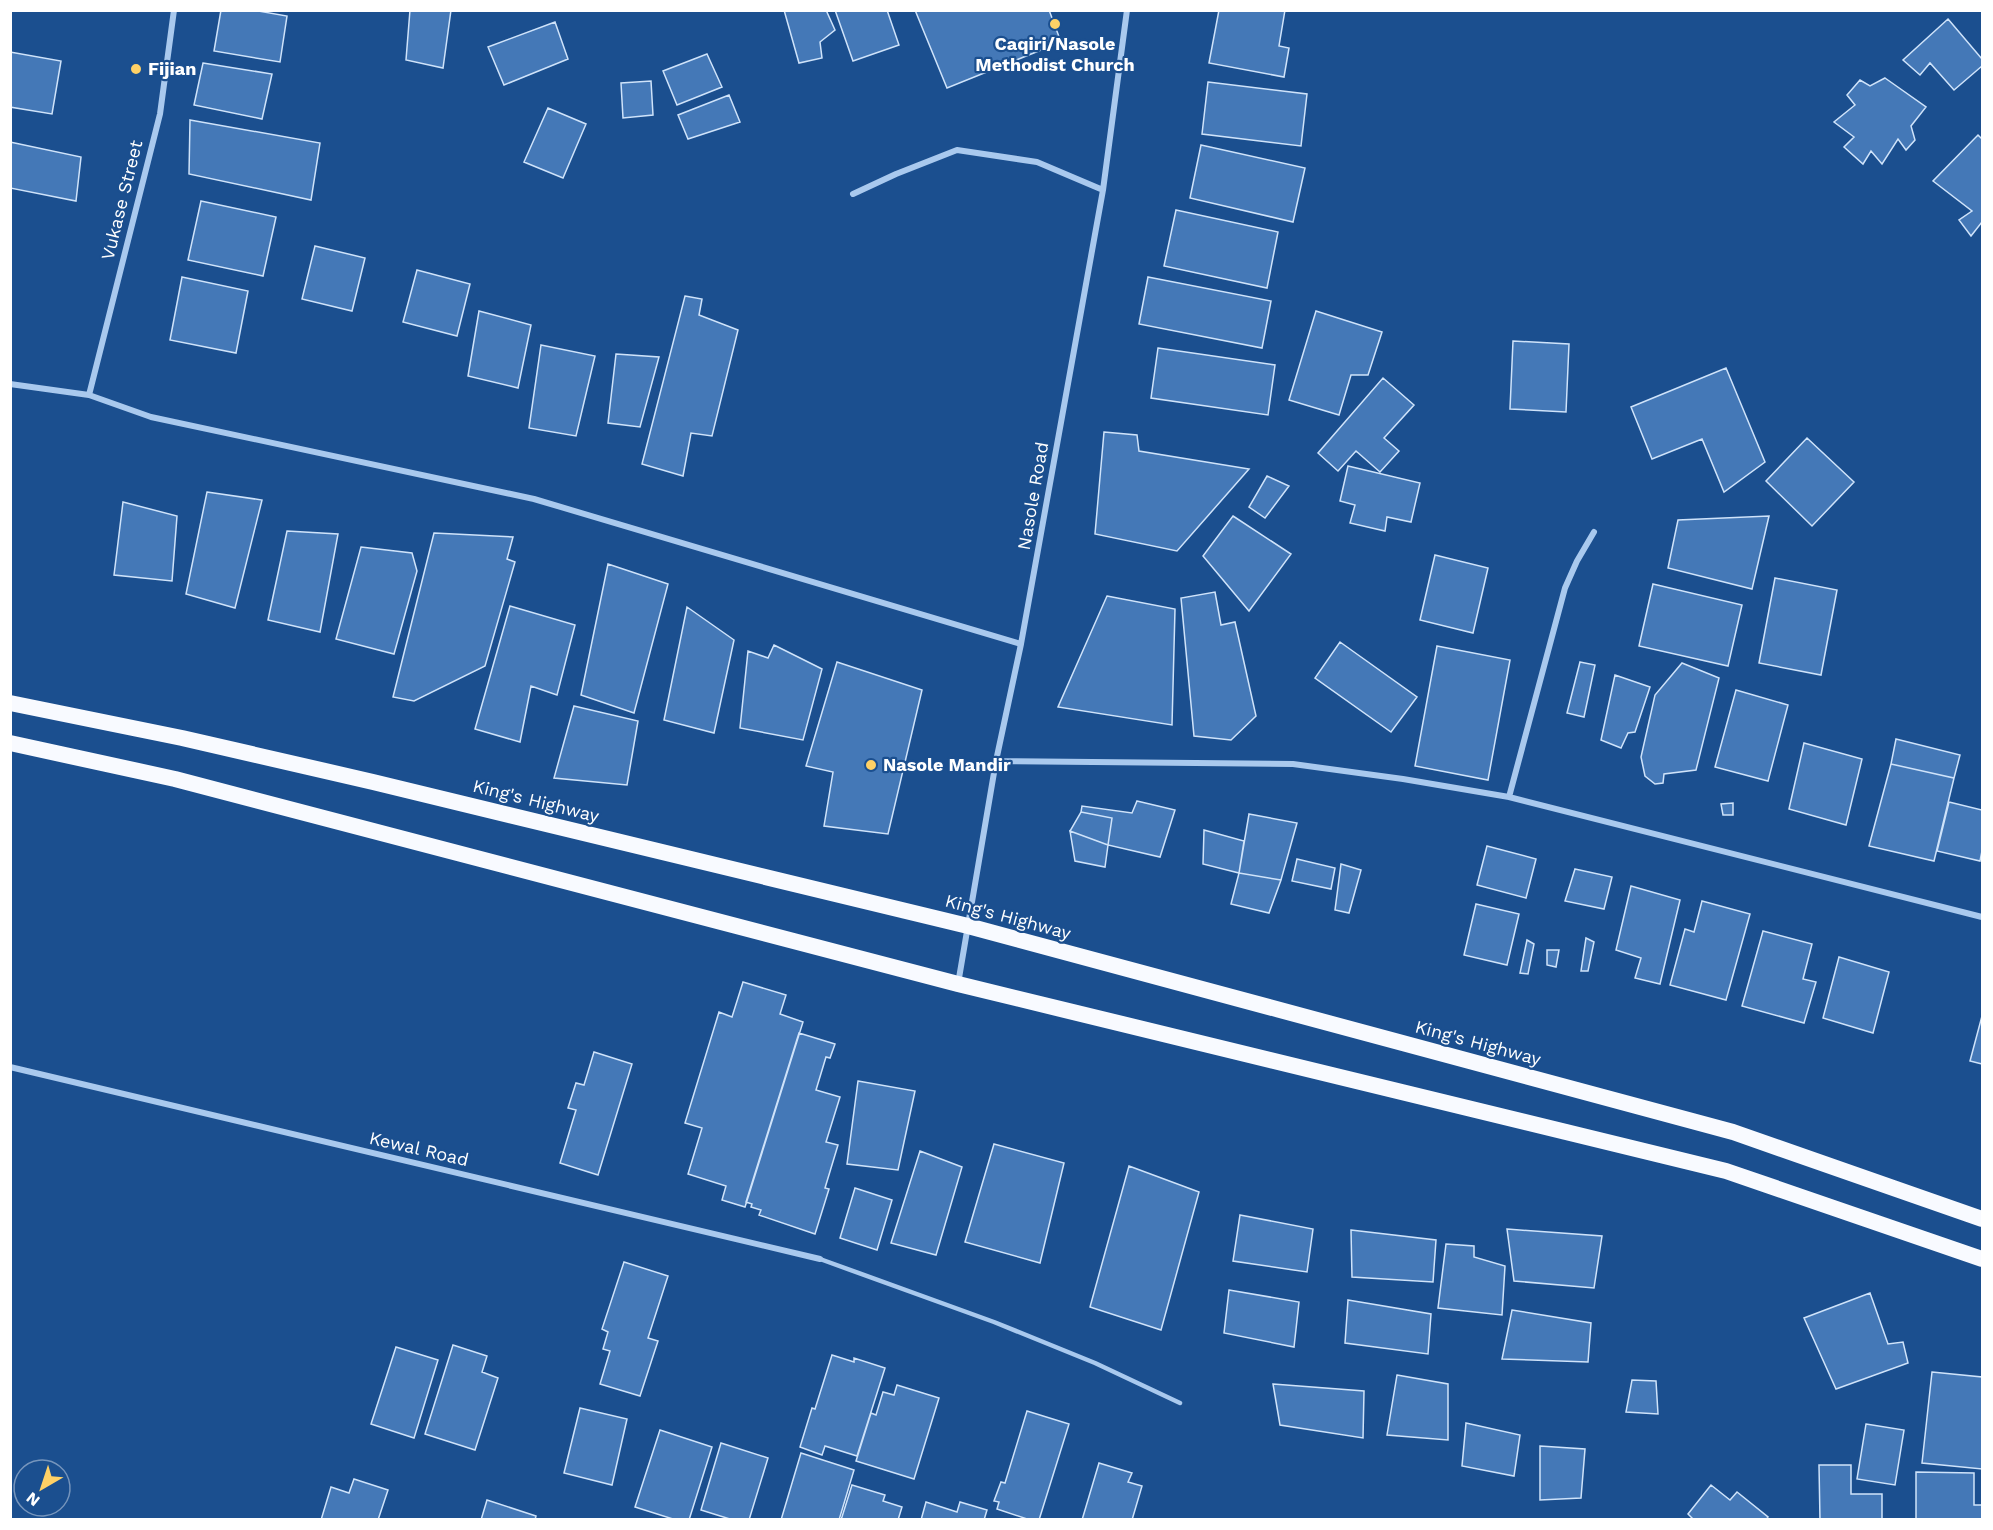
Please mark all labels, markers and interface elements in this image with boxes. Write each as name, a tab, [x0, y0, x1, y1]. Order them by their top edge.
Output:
marker: Caqiri/Nasole Methodist Church	[1048, 17, 1062, 31]
place label: Caqiri/Nasole Methodist Church	[975, 33, 1135, 75]
place label: Fijian	[148, 58, 196, 79]
marker: Fijian	[129, 62, 143, 76]
street label: Vukase Street	[97, 137, 147, 262]
street label: Nasole Road	[1013, 440, 1052, 552]
place label: Nasole Mandir	[883, 754, 1011, 775]
marker: Nasole Mandir	[864, 758, 878, 772]
street label: King's Highway	[471, 775, 602, 827]
street label: King's Highway	[943, 890, 1074, 944]
street label: King's Highway	[1413, 1016, 1544, 1070]
street label: Kewal Road	[367, 1127, 471, 1170]
north arrow	[12, 1458, 72, 1518]
text: N	[22, 1488, 43, 1510]

